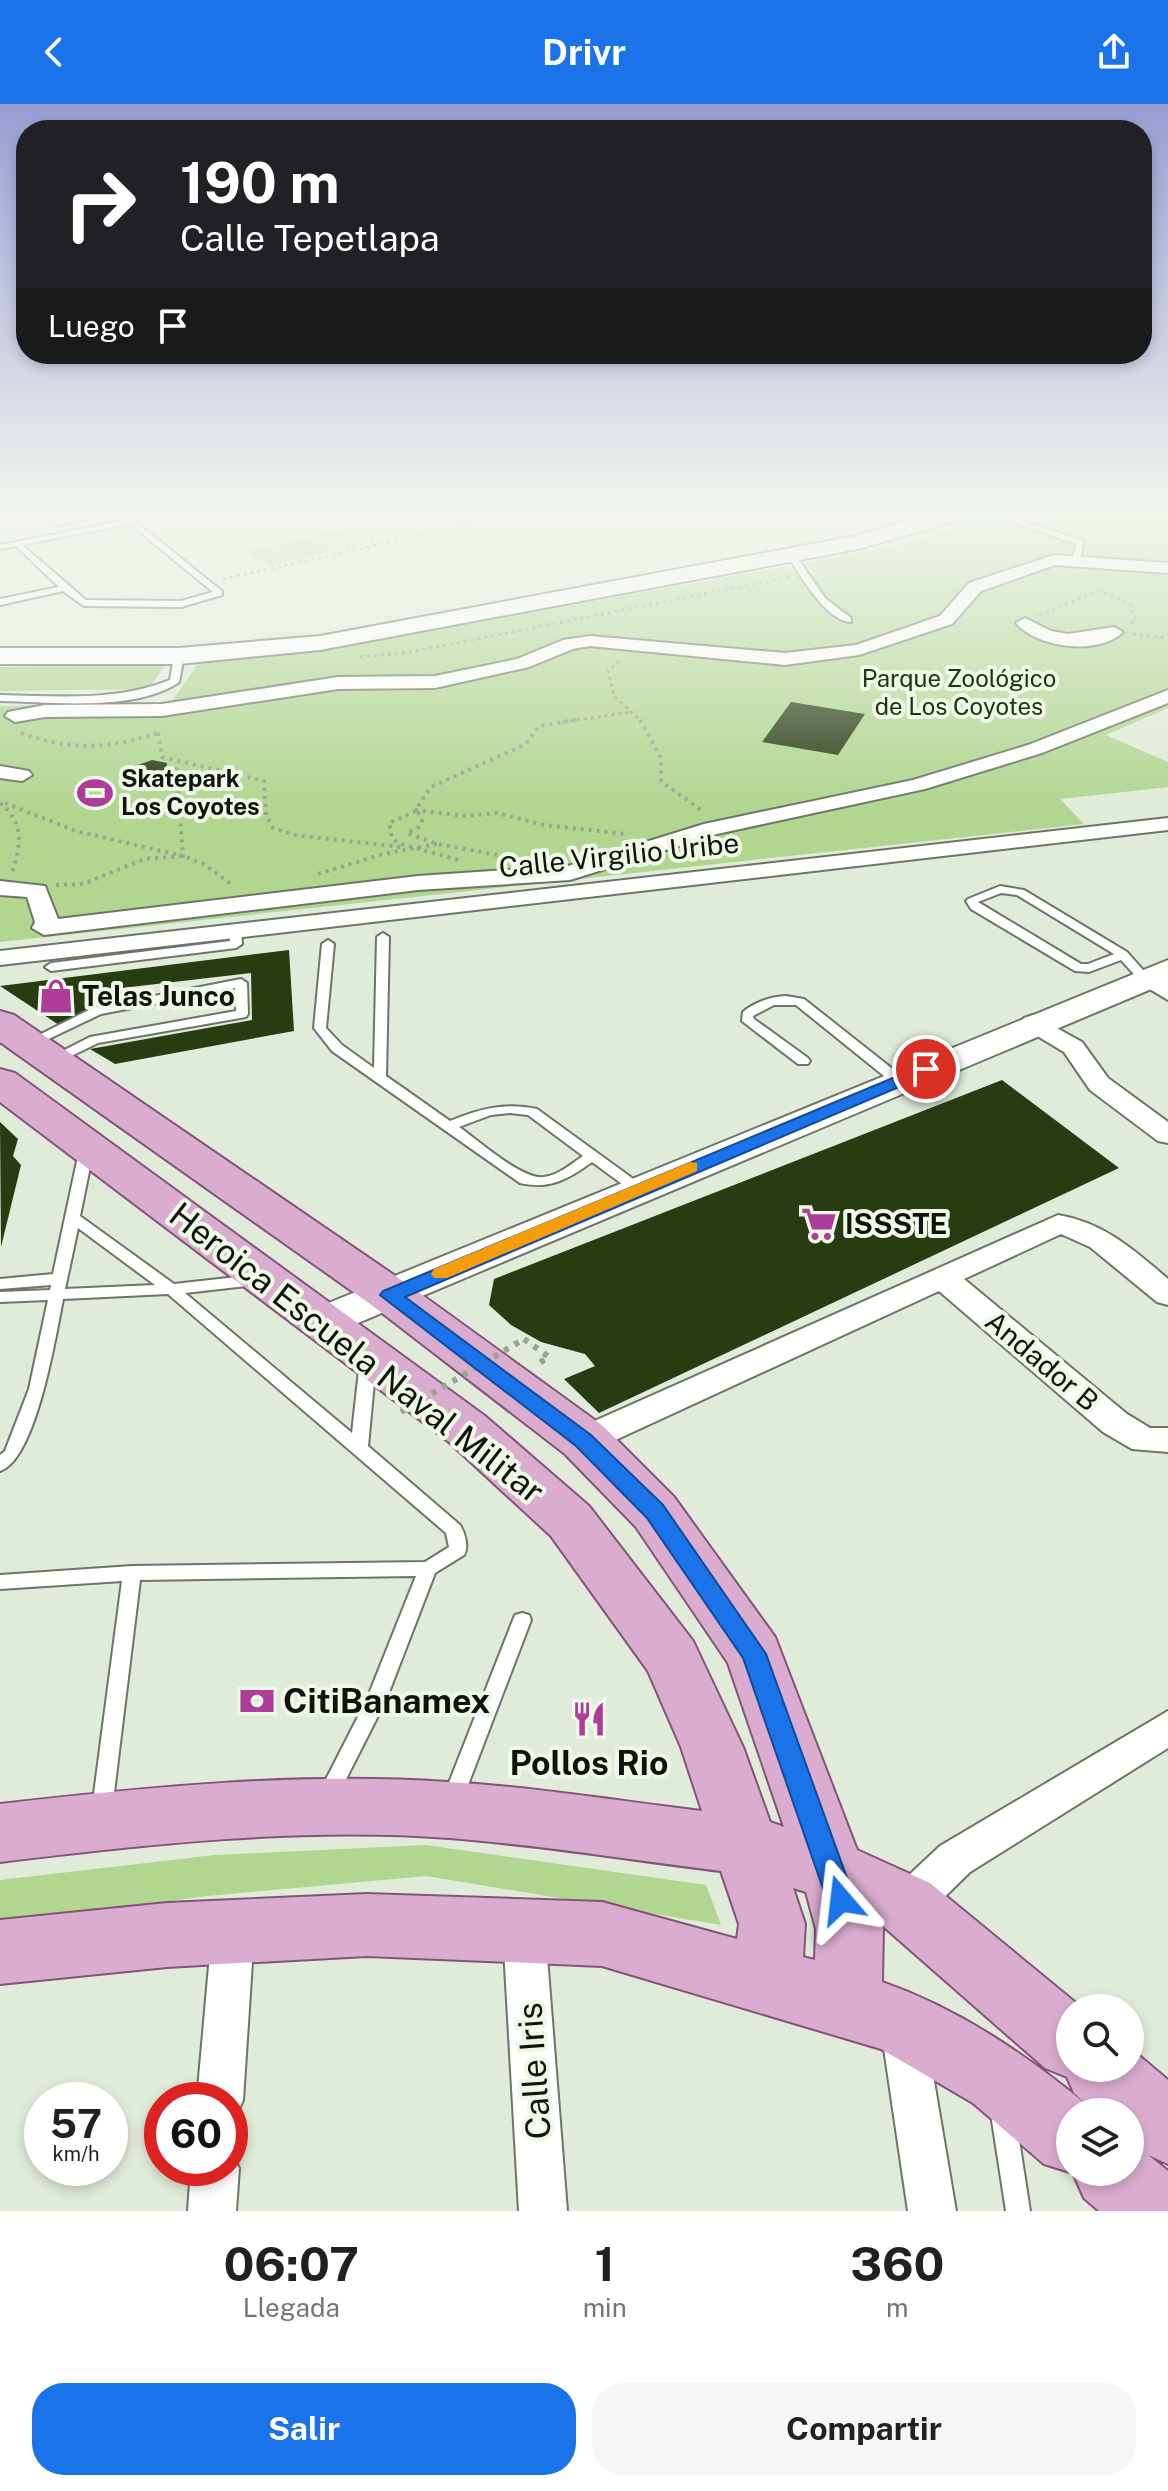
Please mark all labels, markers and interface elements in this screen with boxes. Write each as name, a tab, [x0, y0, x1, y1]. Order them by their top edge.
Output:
icon: back	[32, 30, 76, 74]
icon: share	[1092, 30, 1136, 74]
text: Drivr	[542, 31, 626, 73]
text: 190 m	[180, 150, 340, 216]
icon: right	[48, 152, 152, 256]
text: Calle Tepetlapa	[180, 217, 440, 259]
icon: arrive	[151, 304, 195, 348]
text: Luego	[48, 308, 135, 344]
park label: Parque Zoológico de Los Coyotes	[862, 664, 1056, 720]
place label: Skatepark Los Coyotes	[121, 764, 260, 820]
sports icon: Skatepark Los Coyotes	[76, 774, 114, 812]
street label: Calle Virgilio Uribe	[497, 825, 741, 884]
shop icon: Telas Junco	[37, 977, 75, 1015]
place label: Telas Junco	[82, 979, 235, 1012]
pin	[892, 1035, 960, 1103]
icon: arrive	[904, 1047, 948, 1091]
street label: Heroica Escuela Naval Militar	[162, 1194, 552, 1512]
supermarket icon: ISSSTE	[800, 1205, 838, 1243]
place label: ISSSTE	[845, 1207, 947, 1240]
street label: Andador B	[979, 1304, 1106, 1417]
place label: CitiBanamex	[283, 1681, 490, 1721]
bank icon: CitiBanamex	[238, 1682, 276, 1720]
restaurant icon: Pollos Rio	[570, 1700, 608, 1738]
place label: Pollos Rio	[509, 1743, 669, 1783]
position arrow	[799, 1858, 883, 1942]
map controls	[1056, 1994, 1144, 2186]
button: search	[1056, 1994, 1144, 2082]
street label: Calle Iris	[509, 2001, 559, 2141]
speed limit sign: 60	[144, 2082, 248, 2186]
button: layers	[1056, 2098, 1144, 2186]
text: 57	[50, 2100, 102, 2147]
text: km/h	[52, 2142, 100, 2166]
text: 06:07	[224, 2235, 359, 2292]
text: 1	[594, 2235, 615, 2292]
text: 360	[850, 2235, 945, 2292]
text: Llegada	[243, 2292, 340, 2323]
text: min	[583, 2292, 627, 2323]
text: m	[886, 2292, 909, 2323]
button: Salir	[32, 2383, 576, 2475]
button: Compartir	[592, 2383, 1136, 2475]

